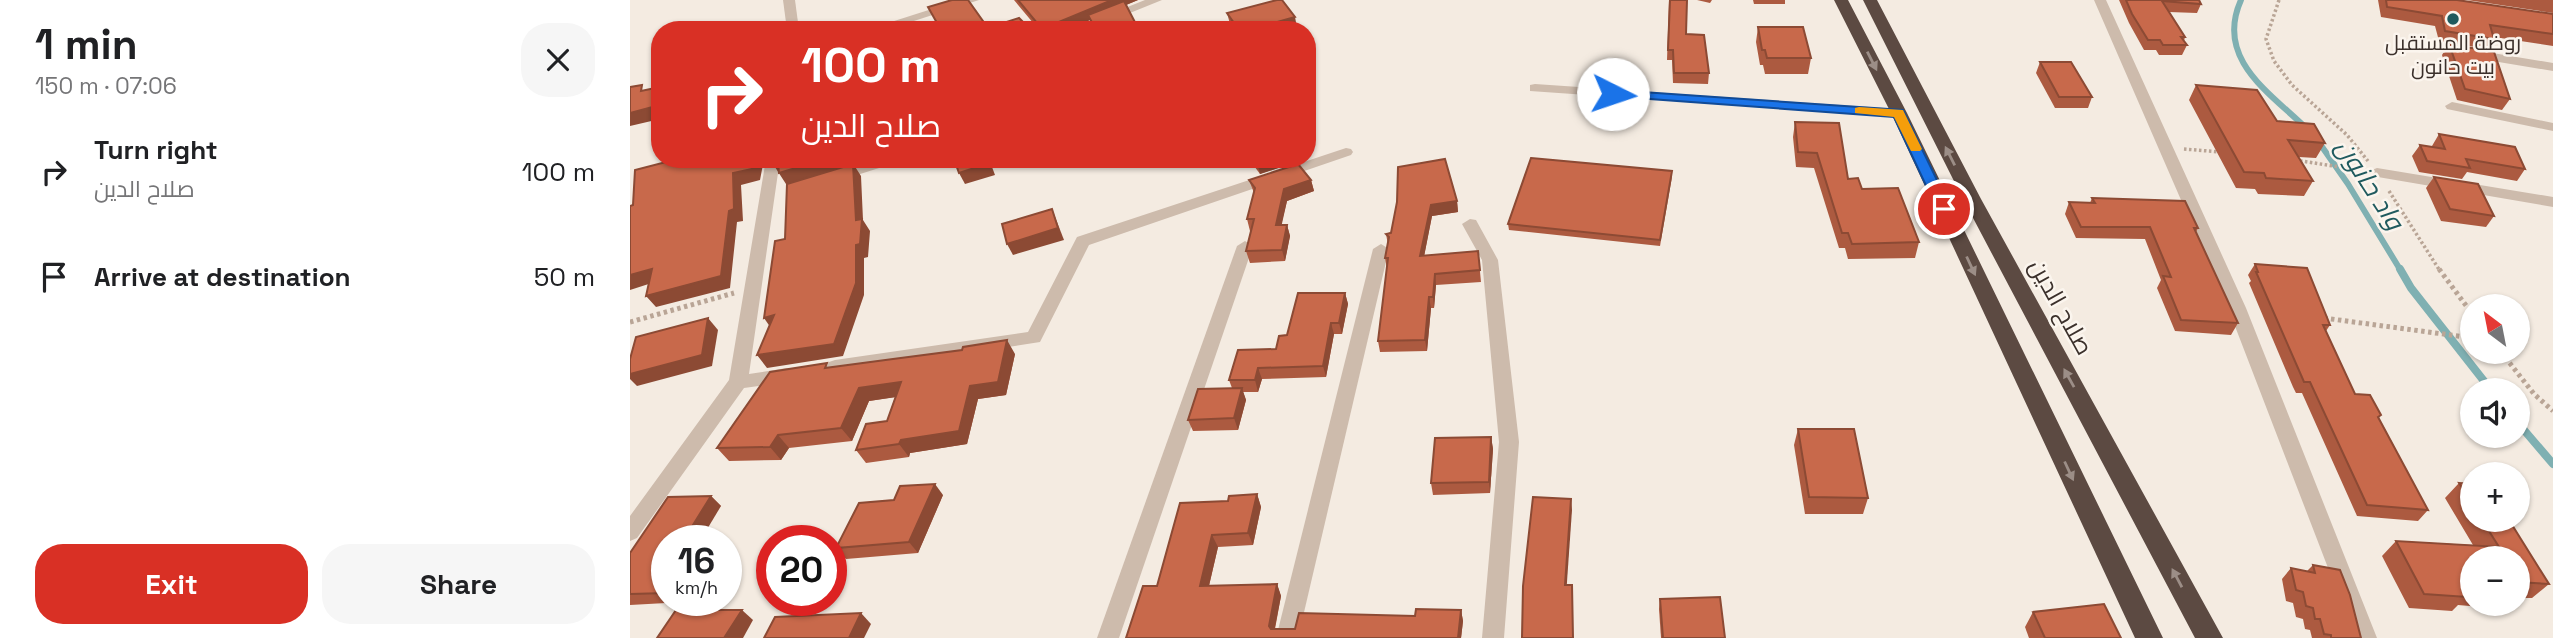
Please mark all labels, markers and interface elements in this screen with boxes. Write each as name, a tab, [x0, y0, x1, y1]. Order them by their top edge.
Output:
marker: روضة المستقبل بيت حانون	[2445, 11, 2461, 27]
text: 1 min	[35, 18, 138, 71]
button: close	[521, 23, 595, 97]
place label: روضة المستقبل بيت حانون	[2385, 29, 2521, 80]
text: 100 m	[801, 34, 941, 96]
icon: right	[686, 49, 777, 140]
one-way arrow	[1867, 51, 1878, 71]
position arrow	[1576, 57, 1650, 131]
text: 150 m · 07:06	[35, 71, 177, 101]
text: صلاح الدين	[801, 106, 941, 146]
water label: واد حانون	[2328, 132, 2413, 237]
text: Turn right	[94, 133, 218, 167]
one-way arrow	[1944, 146, 1955, 166]
icon: right	[35, 153, 73, 191]
text: 100 m	[522, 155, 595, 189]
text: صلاح الدين	[94, 174, 195, 204]
pin	[1914, 179, 1974, 239]
icon: arrive	[1925, 190, 1963, 228]
street label: صلاح الدين	[2022, 253, 2100, 361]
one-way arrow	[1965, 256, 1977, 276]
icon: arrive	[35, 258, 73, 296]
text: Arrive at destination	[94, 260, 351, 294]
text: 50 m	[534, 260, 595, 294]
north arrow	[2460, 294, 2530, 364]
map controls	[2460, 294, 2530, 616]
one-way arrow	[2063, 368, 2075, 387]
button: sound	[2460, 378, 2530, 448]
one-way arrow	[2063, 461, 2074, 481]
button: +	[2460, 462, 2530, 532]
speed limit sign: 20	[756, 525, 847, 616]
text: 16	[678, 539, 715, 583]
button: Exit	[35, 544, 308, 624]
button: Share	[322, 544, 595, 624]
button: −	[2460, 546, 2530, 616]
one-way arrow	[2171, 568, 2183, 588]
text: km/h	[675, 576, 718, 599]

